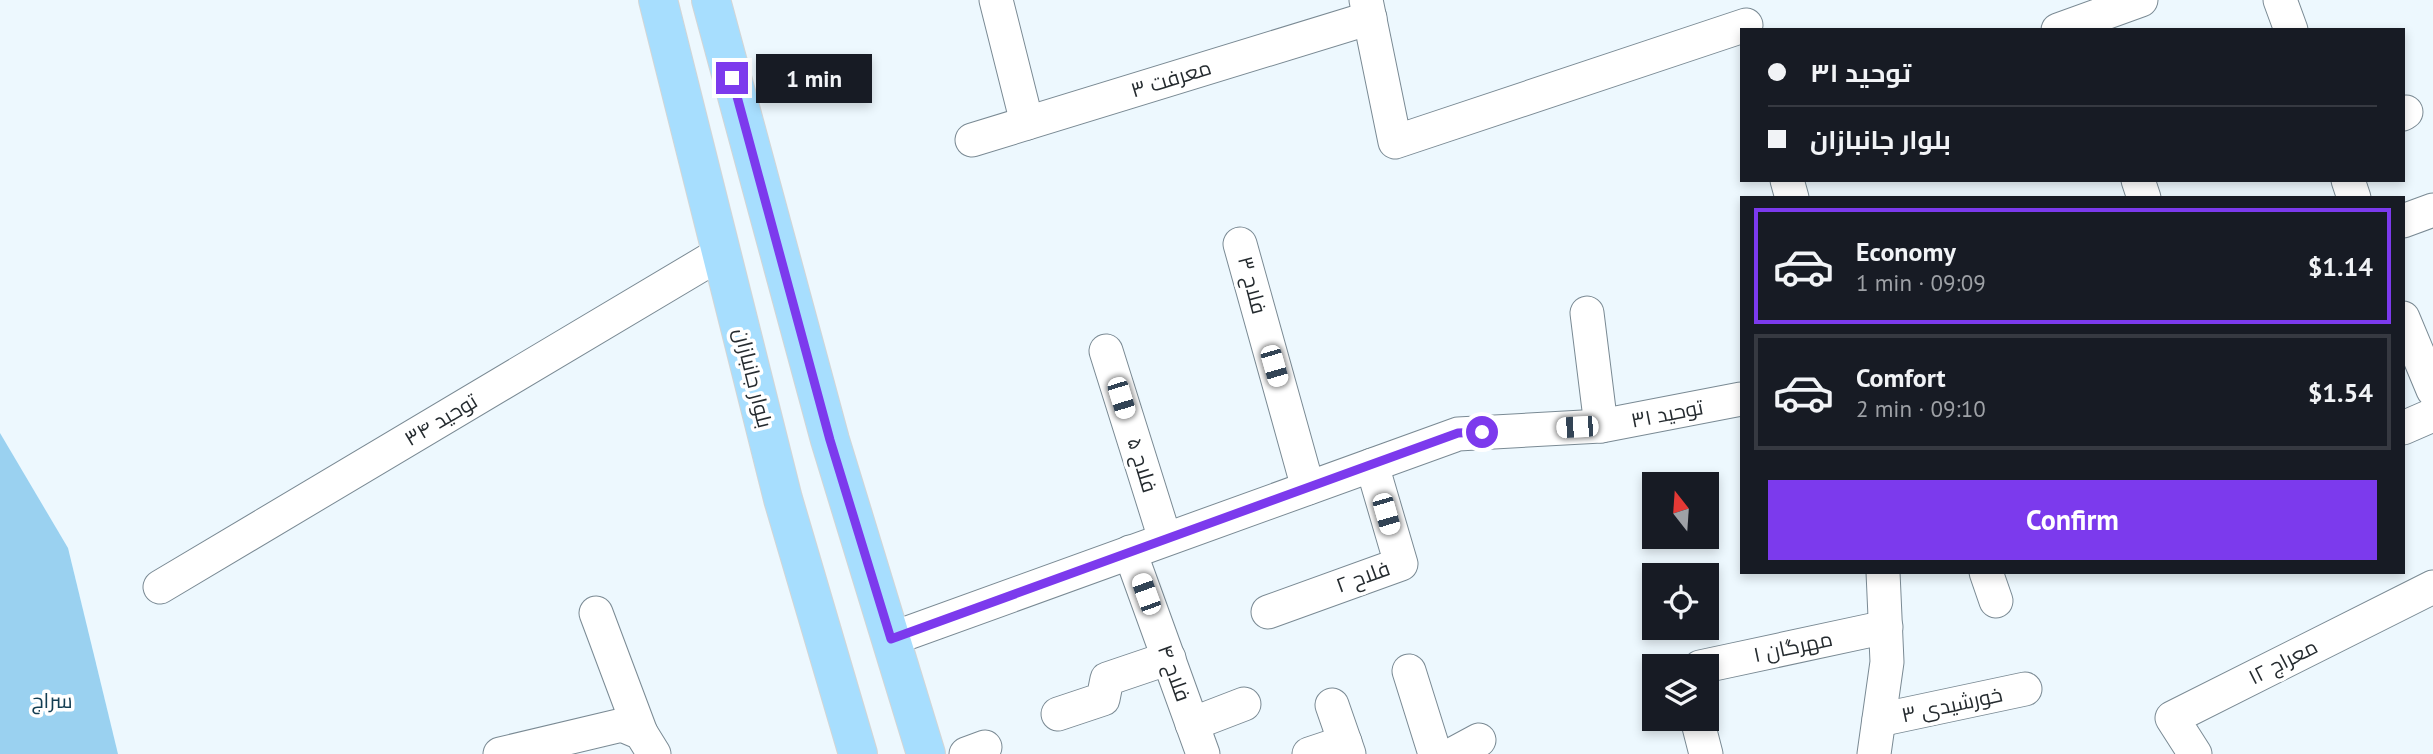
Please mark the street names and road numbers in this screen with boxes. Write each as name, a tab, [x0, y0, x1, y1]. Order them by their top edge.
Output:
street label: معرفت ۳	[1127, 53, 1214, 104]
street label: فلاح ۳	[1231, 253, 1273, 317]
street label: بلوار جانبازان	[728, 325, 779, 431]
street label: توحید ۳۴	[399, 387, 483, 452]
street label: توحید ۳۱	[1628, 393, 1706, 434]
street label: فلاح ۵	[1120, 434, 1164, 496]
street label: فلاح ۲	[1332, 554, 1394, 600]
street label: مهرگان ۱	[1751, 625, 1835, 668]
street label: معراج ۱۲	[2244, 633, 2322, 691]
street label: فلاح ۴	[1151, 641, 1197, 705]
street label: خورشیدی ۳	[1899, 681, 2005, 728]

